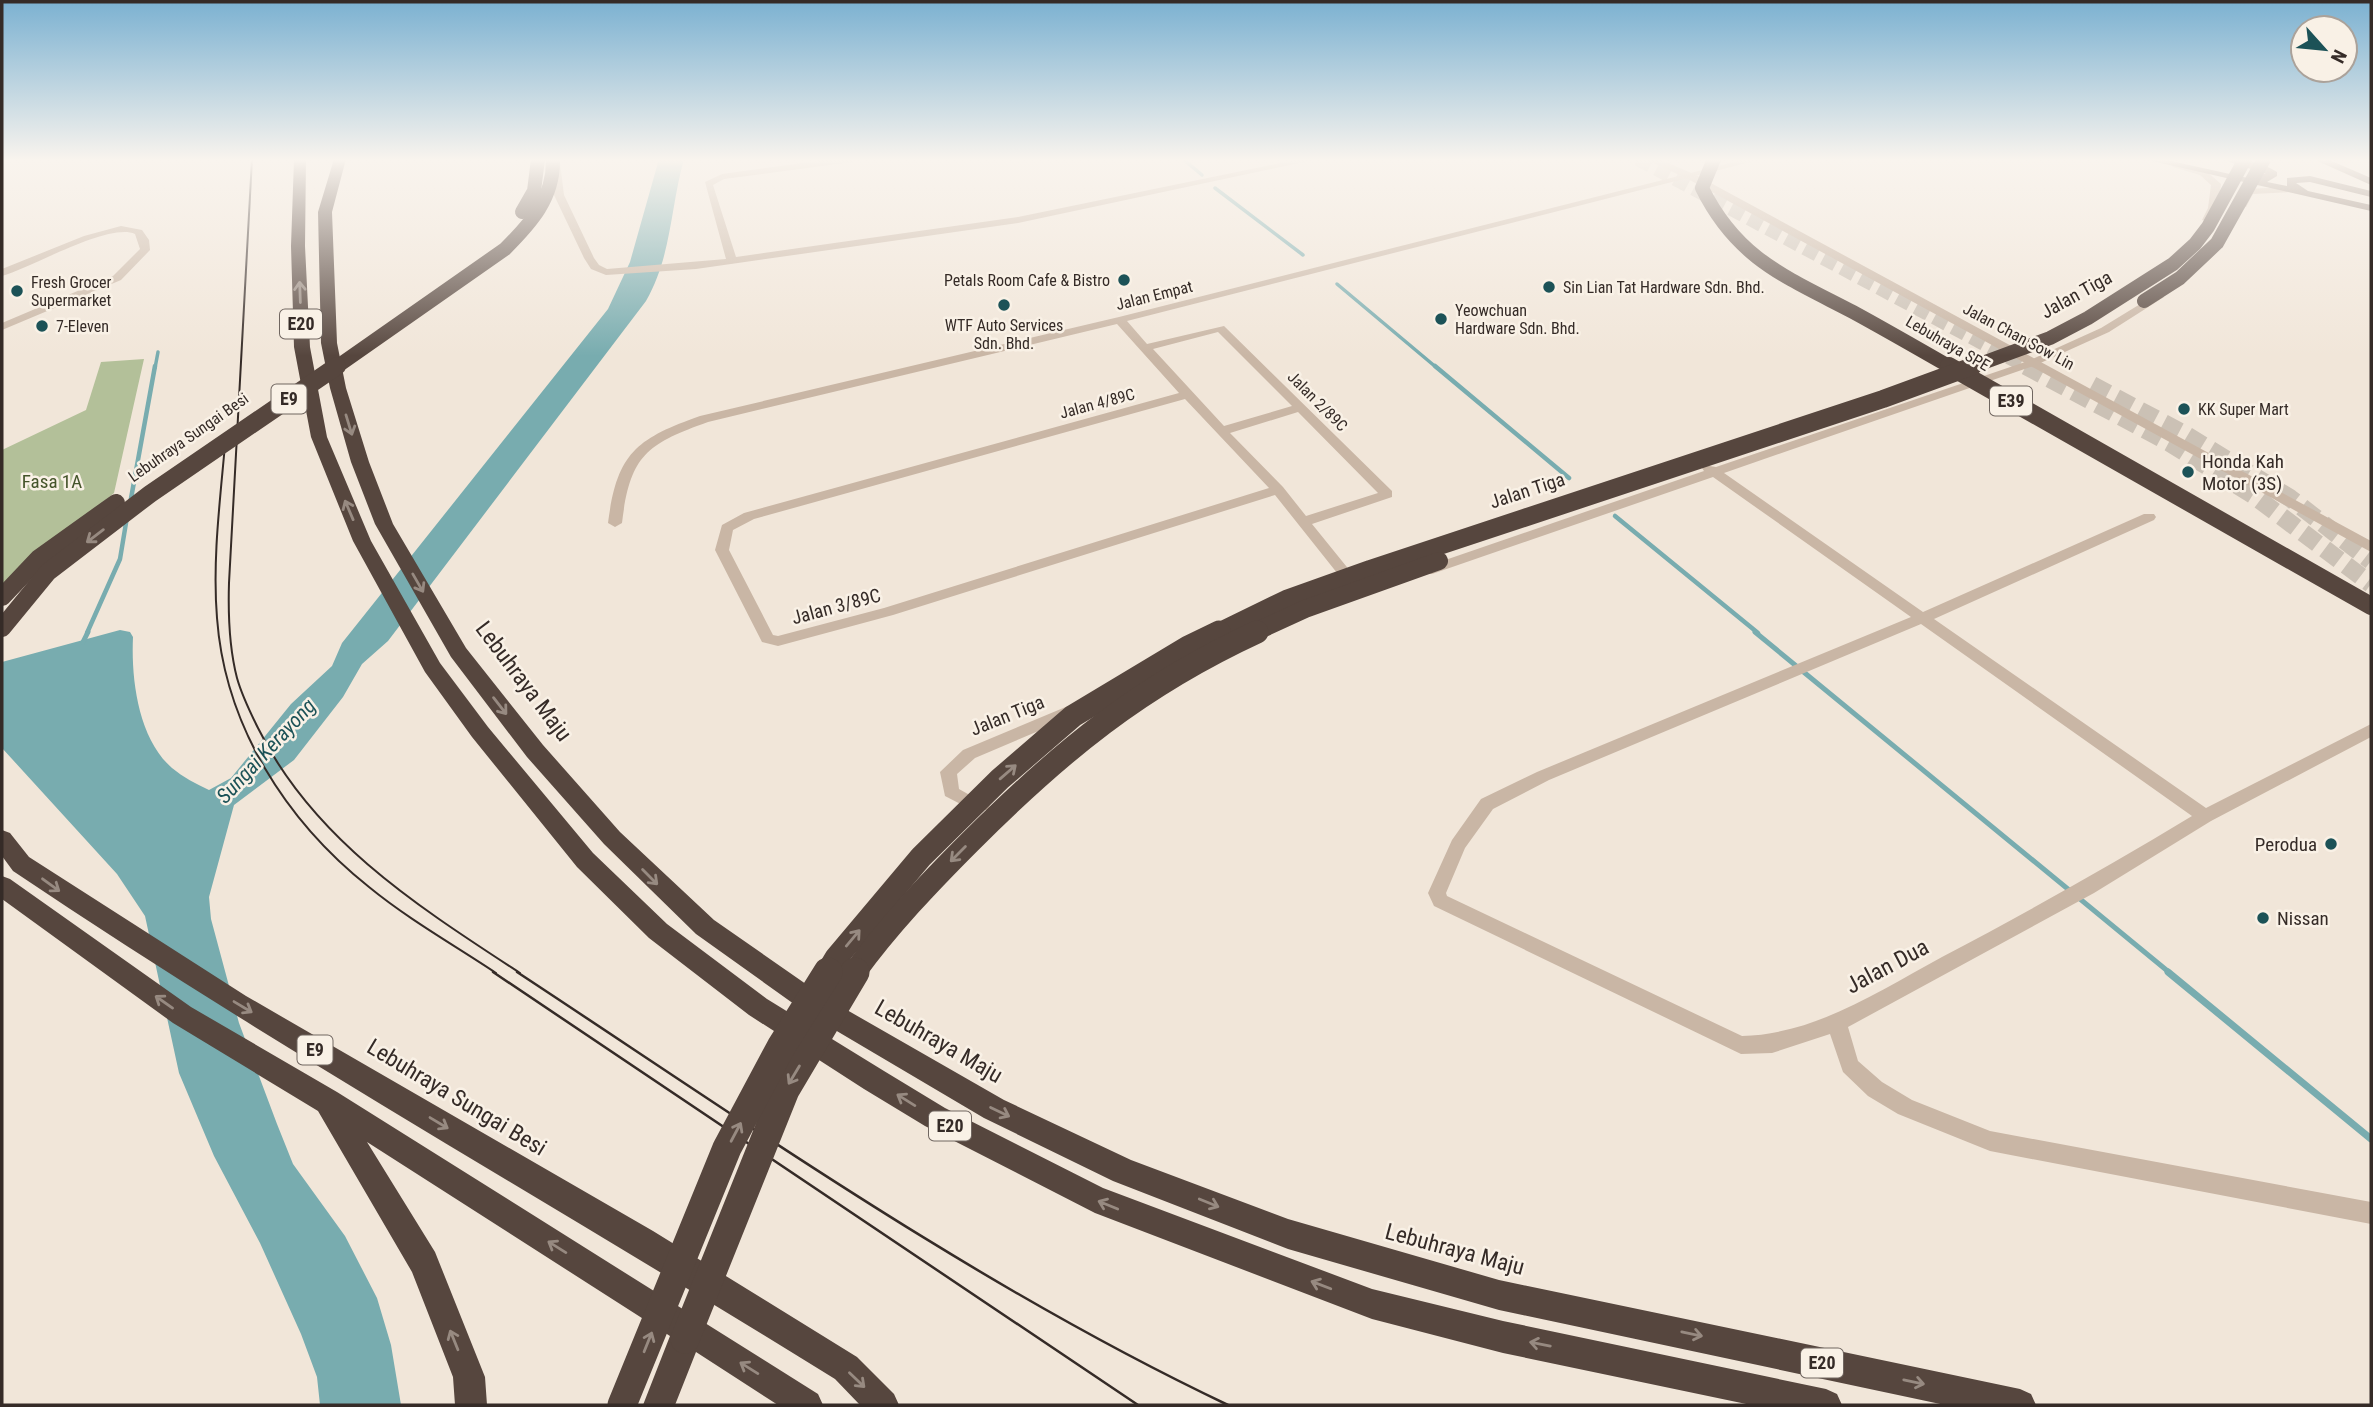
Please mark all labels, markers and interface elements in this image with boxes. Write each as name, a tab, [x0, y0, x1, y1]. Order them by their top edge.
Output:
north arrow	[2289, 14, 2359, 84]
text: N	[2326, 46, 2352, 67]
street label: Jalan Tiga	[2037, 266, 2116, 323]
place label: Petals Room Cafe & Bistro	[944, 271, 1110, 290]
marker: Petals Room Cafe & Bistro	[1116, 272, 1132, 288]
place label: Fresh Grocer Supermarket	[31, 273, 112, 310]
street label: Jalan Empat	[1114, 277, 1195, 314]
place label: Sin Lian Tat Hardware Sdn. Bhd.	[1563, 278, 1765, 297]
marker: Sin Lian Tat Hardware Sdn. Bhd.	[1541, 279, 1557, 295]
one-way arrow	[294, 280, 307, 303]
marker: Fresh Grocer Supermarket	[9, 283, 25, 299]
marker: WTF Auto Services Sdn. Bhd.	[996, 297, 1012, 313]
street label: Jalan Chan Sow Lin	[1960, 299, 2078, 374]
place label: Yeowchuan Hardware Sdn. Bhd.	[1455, 301, 1580, 338]
road number: E20	[280, 310, 322, 338]
marker: Yeowchuan Hardware Sdn. Bhd.	[1433, 311, 1449, 327]
street label: Lebuhraya SPE	[1902, 312, 1993, 375]
place label: WTF Auto Services Sdn. Bhd.	[945, 316, 1063, 353]
place label: 7-Eleven	[56, 317, 109, 336]
marker: 7-Eleven	[34, 318, 50, 334]
street label: Jalan 2/89C	[1284, 367, 1352, 435]
road number: E9	[272, 384, 306, 414]
street label: Jalan 4/89C	[1058, 384, 1137, 423]
road number: E39	[1990, 386, 2032, 416]
street label: Lebuhraya Sungai Besi	[125, 389, 252, 486]
place label: KK Super Mart	[2198, 400, 2289, 419]
marker: KK Super Mart	[2176, 401, 2192, 417]
one-way arrow	[344, 414, 357, 436]
place label: Honda Kah Motor (3S)	[2202, 450, 2284, 495]
marker: Honda Kah Motor (3S)	[2180, 464, 2196, 480]
street label: Jalan Tiga	[1487, 468, 1568, 513]
park label: Fasa 1A	[22, 470, 82, 493]
one-way arrow	[341, 499, 354, 521]
one-way arrow	[86, 529, 105, 543]
one-way arrow	[412, 573, 426, 593]
street label: Jalan 3/89C	[789, 584, 883, 629]
street label: Lebuhraya Maju	[470, 616, 577, 747]
street label: Jalan Tiga	[967, 690, 1048, 741]
water label: Sungai Kerayong	[212, 694, 320, 808]
one-way arrow	[493, 696, 508, 714]
one-way arrow	[999, 764, 1017, 780]
place label: Perodua	[2255, 833, 2317, 856]
marker: Perodua	[2323, 836, 2339, 852]
one-way arrow	[950, 845, 967, 862]
one-way arrow	[641, 868, 658, 885]
one-way arrow	[41, 878, 60, 892]
place label: Nissan	[2277, 907, 2329, 930]
marker: Nissan	[2255, 910, 2271, 926]
one-way arrow	[845, 929, 861, 947]
street label: Jalan Dua	[1841, 933, 1933, 1000]
street label: Lebuhraya Maju	[870, 994, 1007, 1089]
one-way arrow	[155, 995, 174, 1009]
one-way arrow	[232, 1001, 252, 1015]
street label: Lebuhraya Sungai Besi	[362, 1033, 551, 1162]
road number: E9	[298, 1036, 332, 1064]
one-way arrow	[787, 1064, 801, 1084]
one-way arrow	[897, 1093, 917, 1107]
one-way arrow	[989, 1106, 1010, 1120]
road number: E20	[929, 1112, 971, 1140]
one-way arrow	[428, 1116, 448, 1130]
one-way arrow	[729, 1123, 743, 1143]
one-way arrow	[1098, 1197, 1119, 1210]
one-way arrow	[1197, 1198, 1219, 1211]
street label: Lebuhraya Maju	[1382, 1218, 1527, 1281]
one-way arrow	[548, 1239, 567, 1254]
one-way arrow	[1310, 1277, 1332, 1290]
one-way arrow	[1680, 1328, 1703, 1342]
one-way arrow	[447, 1330, 460, 1351]
one-way arrow	[642, 1332, 655, 1353]
one-way arrow	[1529, 1337, 1552, 1350]
road number: E20	[1801, 1348, 1843, 1378]
one-way arrow	[740, 1361, 760, 1375]
one-way arrow	[849, 1371, 866, 1388]
one-way arrow	[1902, 1376, 1925, 1390]

